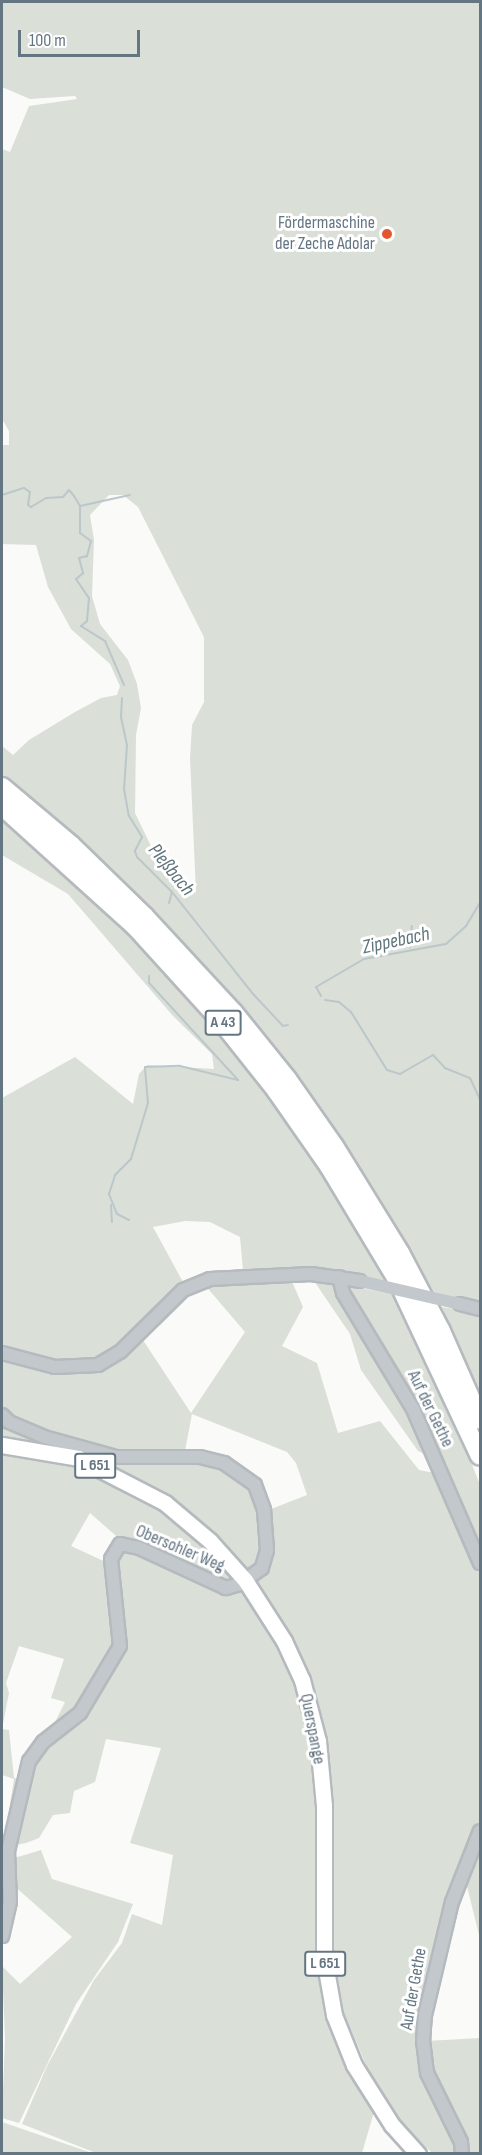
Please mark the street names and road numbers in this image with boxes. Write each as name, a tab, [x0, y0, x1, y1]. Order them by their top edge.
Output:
road number: A 43	[204, 1010, 242, 1036]
street label: Auf der Gethe	[402, 1367, 458, 1451]
road number: L 651	[74, 1453, 116, 1479]
street label: Obersohler Weg	[132, 1521, 228, 1577]
street label: Querspange	[295, 1692, 329, 1766]
street label: Auf der Gethe	[396, 1946, 432, 2032]
road number: L 651	[304, 1951, 346, 1977]

